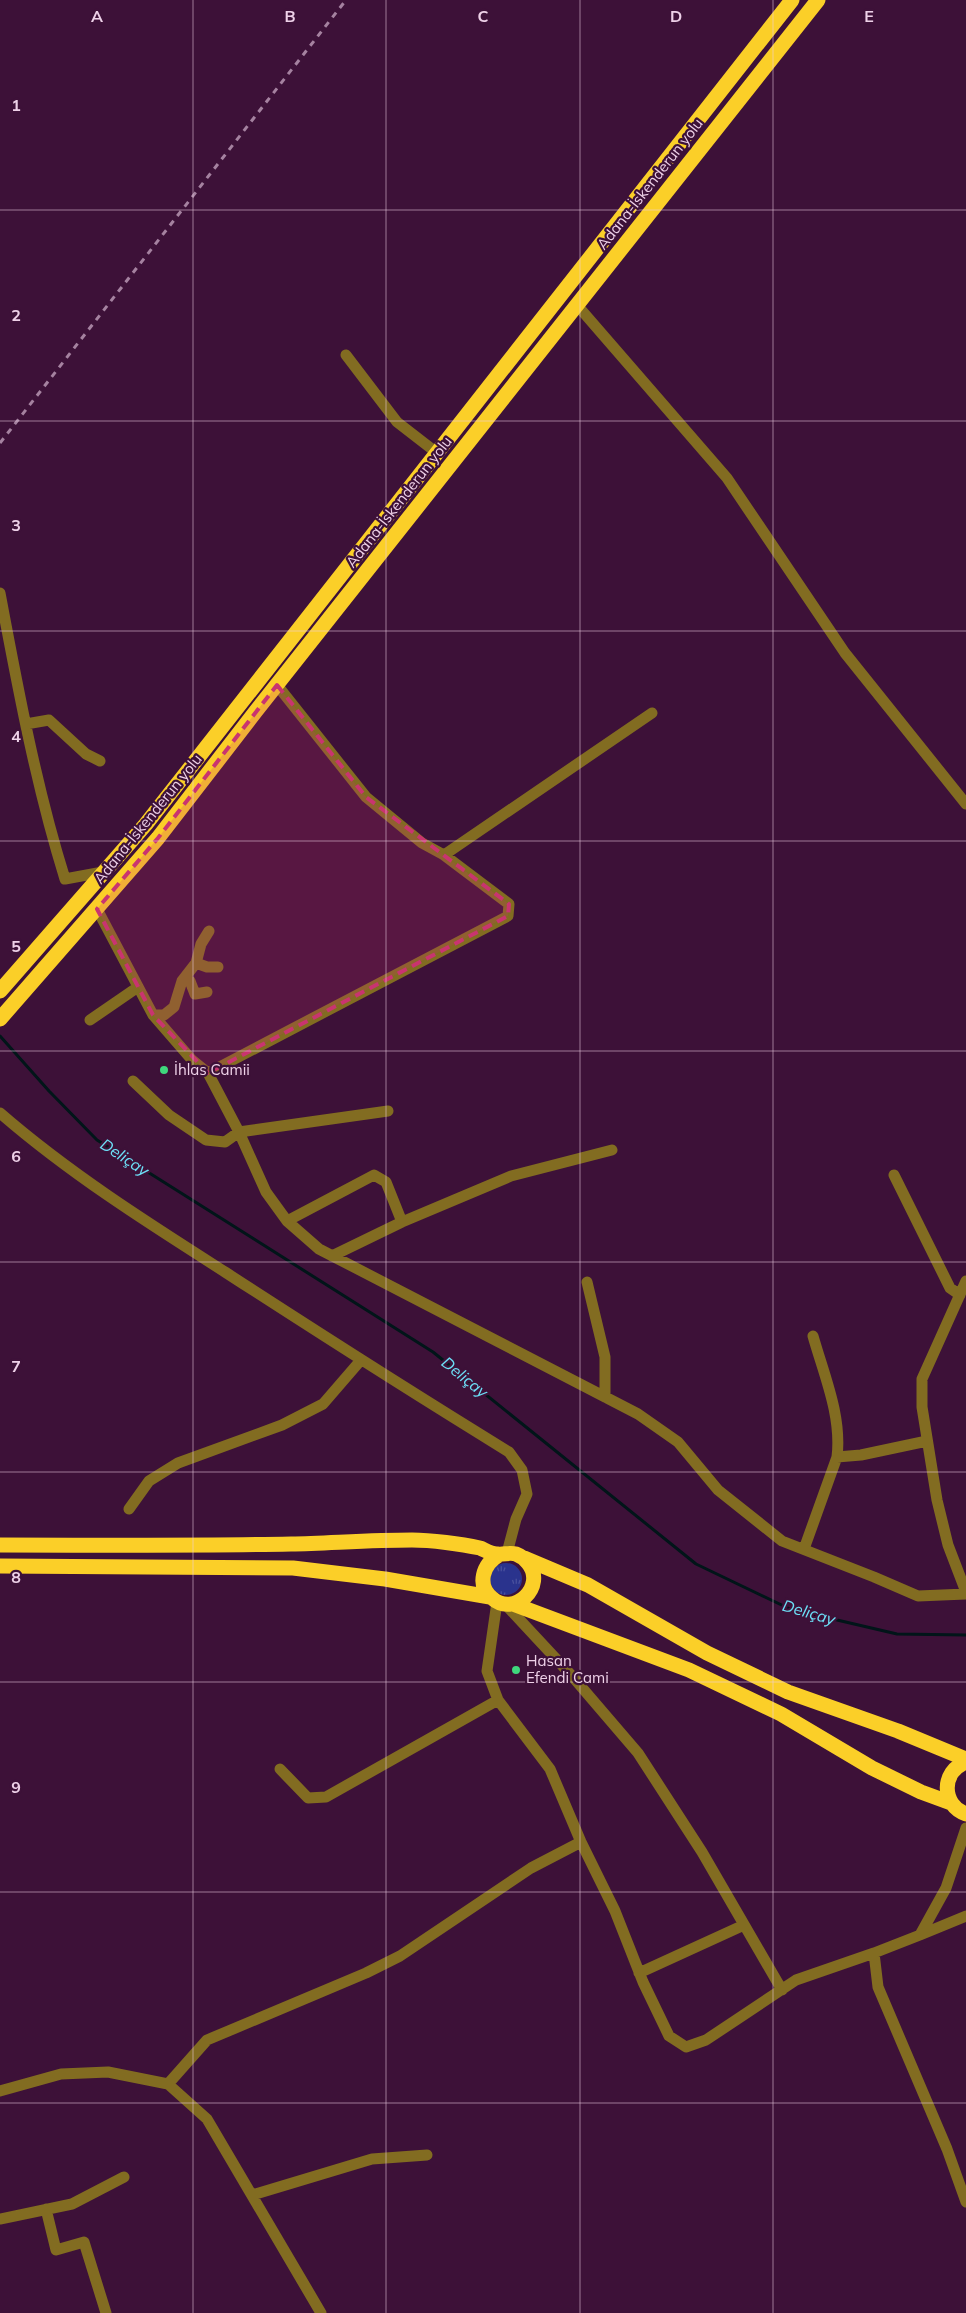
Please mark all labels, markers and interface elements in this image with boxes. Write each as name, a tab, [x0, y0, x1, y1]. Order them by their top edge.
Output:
text: A	[91, 6, 103, 26]
text: B	[284, 6, 296, 26]
text: C	[478, 6, 489, 26]
text: D	[670, 6, 682, 26]
text: E	[864, 6, 874, 26]
text: 1	[11, 95, 21, 115]
street label: Adana-İskenderun yolu	[592, 114, 707, 253]
text: 2	[11, 305, 21, 325]
street label: Adana-İskenderun yolu	[341, 432, 456, 571]
text: 3	[11, 515, 21, 535]
text: 4	[11, 726, 21, 746]
street label: Adana-İskenderun yolu	[89, 750, 206, 887]
text: 5	[11, 936, 21, 956]
place label: İhlas Camii	[174, 1060, 250, 1079]
marker: İhlas Camii	[158, 1064, 170, 1076]
water label: Deliçay	[97, 1134, 154, 1180]
text: 6	[11, 1146, 21, 1166]
water label: Deliçay	[438, 1352, 493, 1402]
text: 7	[11, 1356, 21, 1376]
text: 8	[11, 1567, 21, 1587]
water label: Deliçay	[780, 1595, 838, 1629]
place label: Hasan Efendi Cami	[526, 1651, 609, 1687]
marker: Hasan Efendi Cami	[510, 1664, 522, 1676]
text: 9	[11, 1777, 21, 1797]

